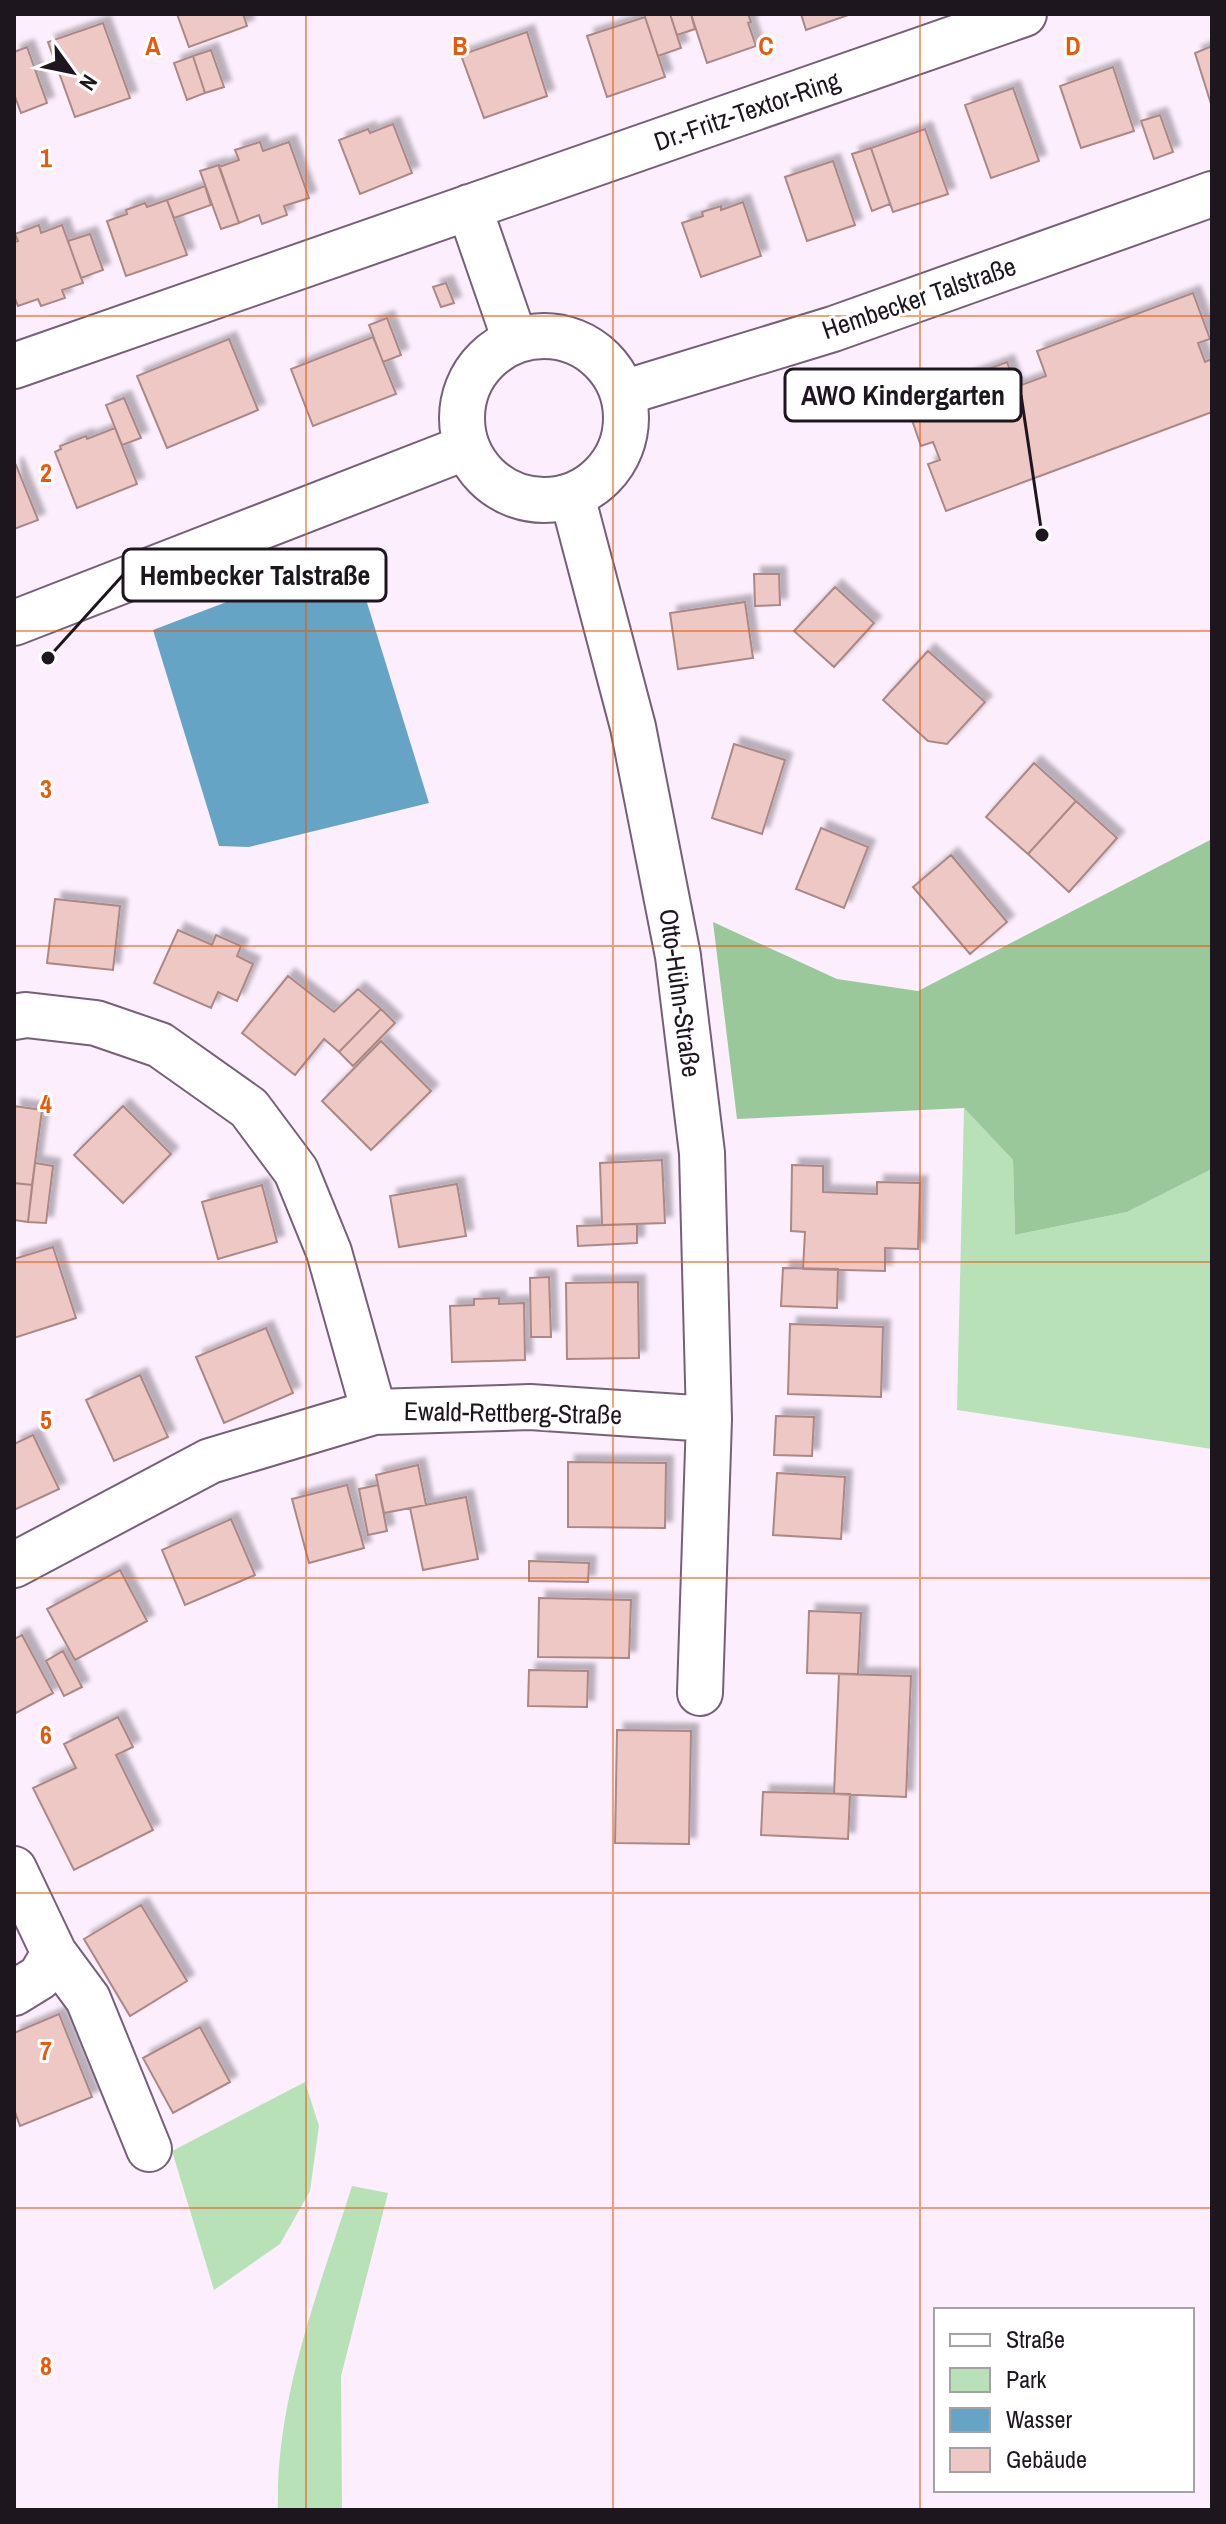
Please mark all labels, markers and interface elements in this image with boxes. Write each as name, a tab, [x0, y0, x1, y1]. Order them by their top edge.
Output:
text: A	[145, 28, 161, 63]
text: B	[452, 28, 468, 63]
text: C	[758, 28, 774, 63]
text: D	[1065, 28, 1081, 63]
north arrow	[32, 32, 112, 112]
street label: Dr.-Fritz-Textor-Ring	[649, 62, 845, 159]
text: N	[73, 69, 105, 97]
text: 1	[40, 140, 52, 175]
street label: Hembecker Talstraße	[817, 248, 1020, 347]
callout: AWO Kindergarten	[785, 369, 1021, 421]
text: AWO Kindergarten	[801, 376, 1005, 414]
text: 2	[40, 455, 52, 490]
callout: Hembecker Talstraße	[123, 549, 386, 601]
text: Hembecker Talstraße	[140, 556, 370, 594]
text: 3	[40, 771, 52, 806]
street label: Otto-Hühn-Straße	[651, 907, 710, 1079]
text: 4	[40, 1086, 52, 1121]
street label: Ewald-Rettberg-Straße	[404, 1393, 622, 1432]
text: 5	[40, 1402, 52, 1437]
text: 6	[40, 1717, 52, 1752]
text: 7	[40, 2033, 52, 2068]
legend	[934, 2308, 1194, 2492]
text: Straße	[1006, 2323, 1065, 2355]
text: 8	[40, 2348, 52, 2383]
text: Park	[1006, 2363, 1047, 2395]
text: Wasser	[1006, 2403, 1072, 2435]
text: Gebäude	[1006, 2443, 1087, 2475]

